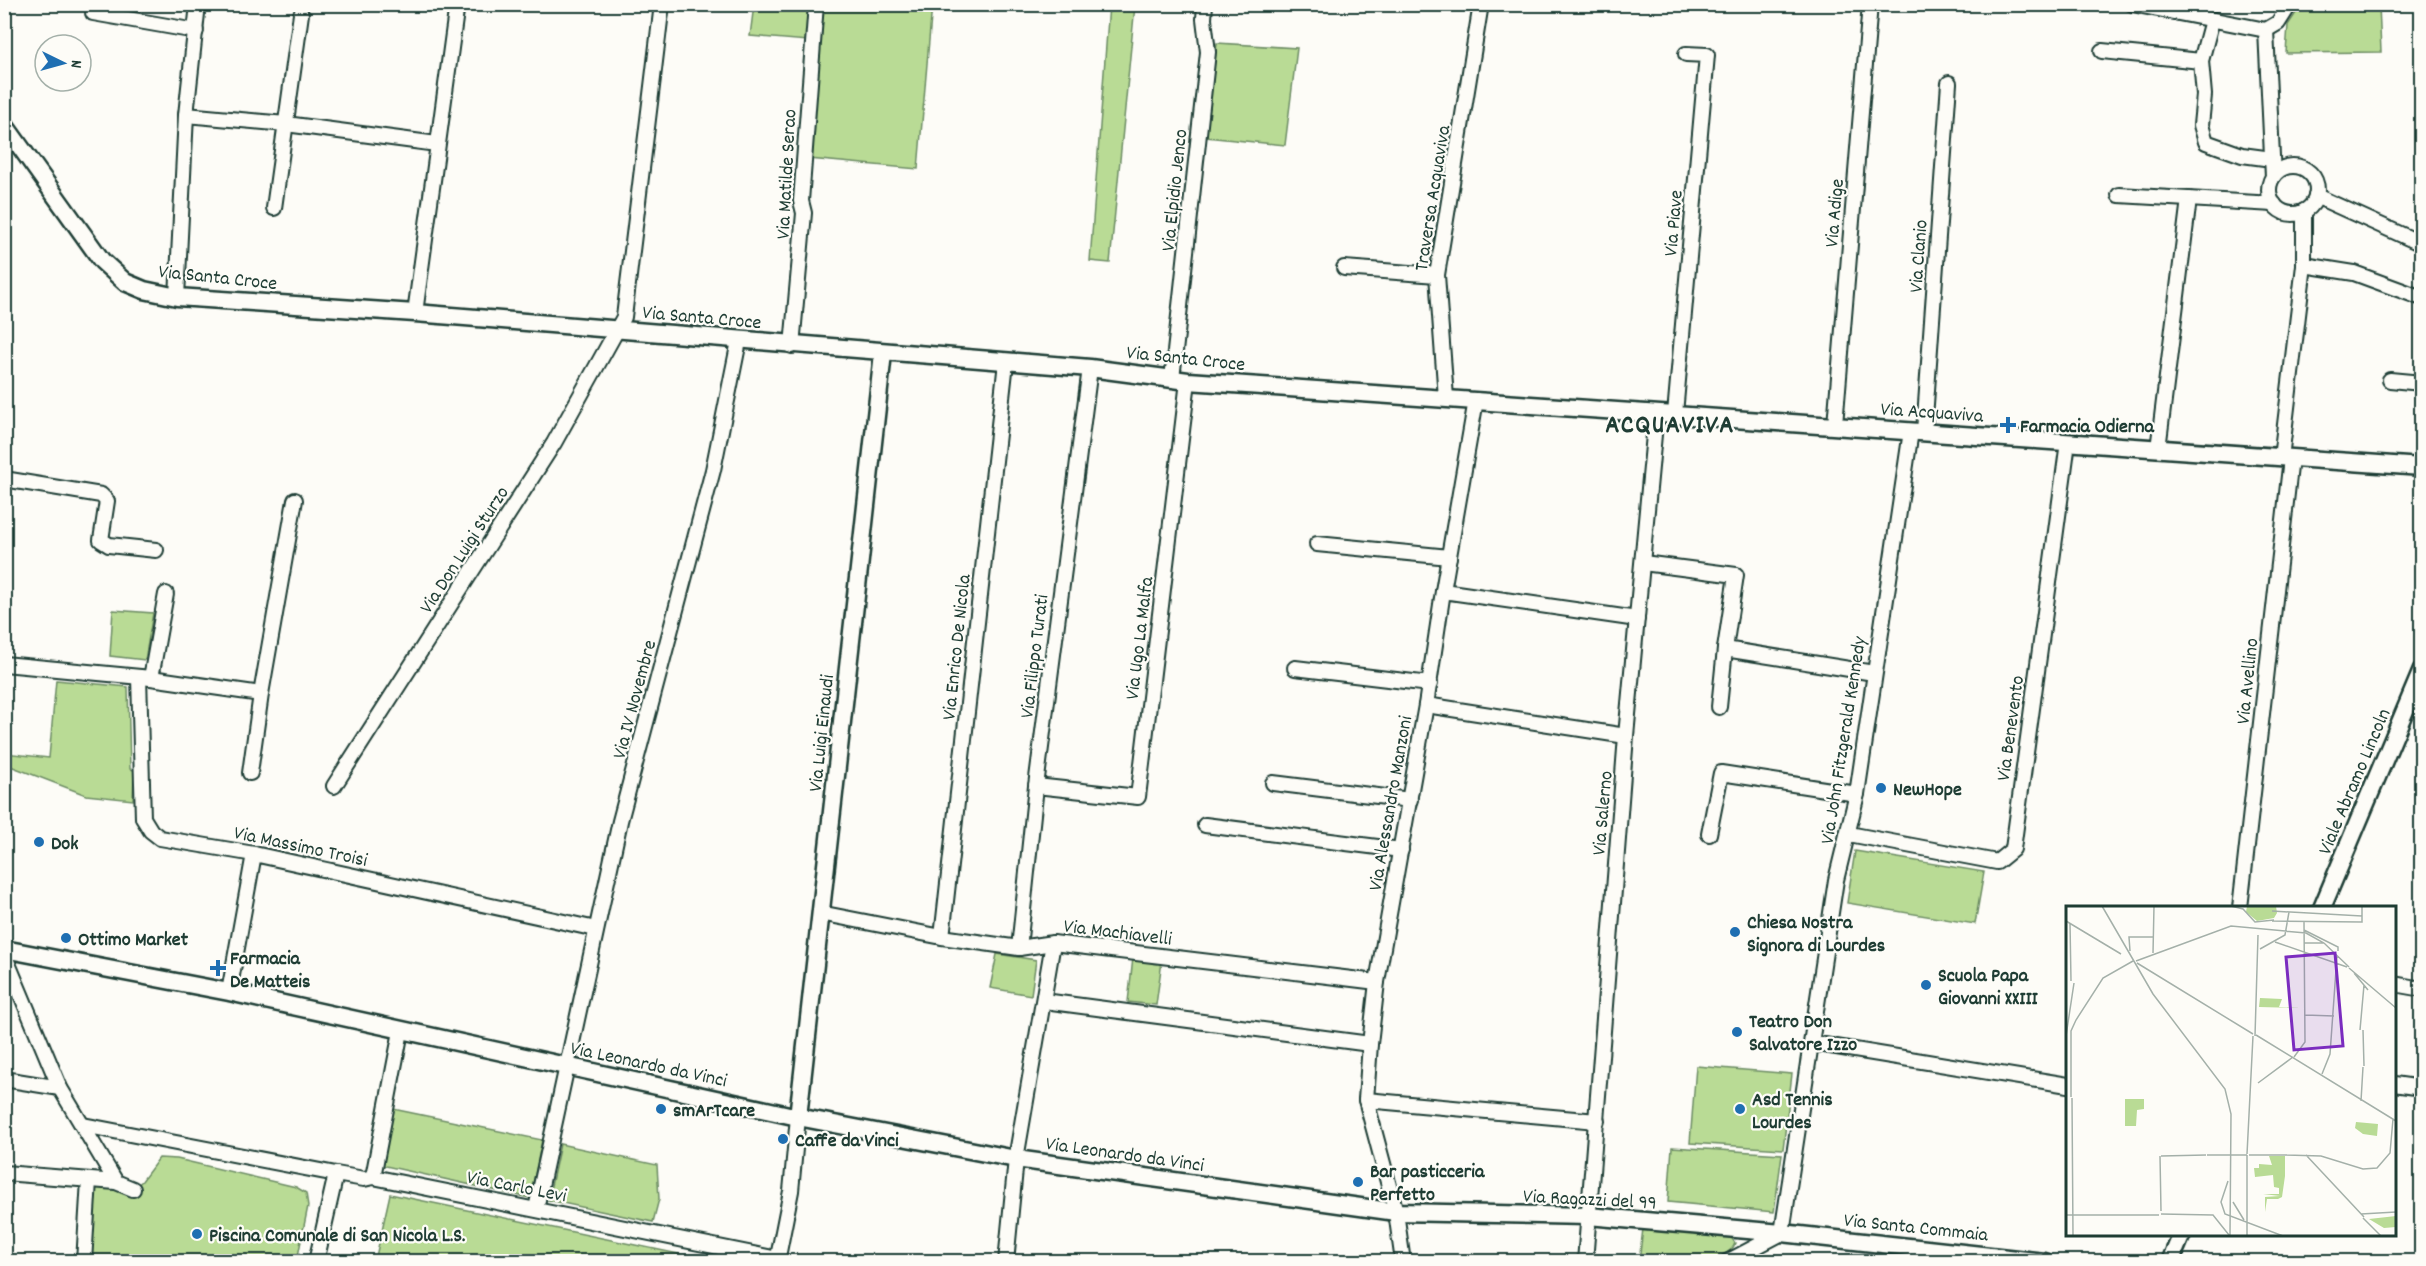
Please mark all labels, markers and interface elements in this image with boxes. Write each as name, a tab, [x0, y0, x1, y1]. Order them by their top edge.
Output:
north arrow	[33, 33, 93, 93]
text: N	[64, 59, 87, 69]
street label: Via Matilde Serao	[771, 108, 805, 240]
street label: Traversa Acquaviva	[1409, 123, 1459, 273]
street label: Via Elpidio Jenco	[1156, 128, 1196, 253]
street label: Via Adige	[1819, 178, 1853, 249]
street label: Via Piave	[1658, 189, 1692, 258]
street label: Via Clanio	[1903, 219, 1937, 294]
street label: Via Santa Croce	[157, 259, 279, 299]
street label: Via Santa Croce	[641, 300, 762, 338]
street label: Via Santa Croce	[1125, 340, 1247, 380]
street label: Via Acquaviva	[1880, 396, 1985, 432]
district label: ACQUAVIVA	[1605, 408, 1735, 445]
place label: Farmacia Odierna	[2020, 414, 2154, 442]
marker: Farmacia Odierna	[2001, 418, 2015, 432]
street label: Via Don Luigi Sturzo	[414, 482, 517, 620]
street label: Via Enrico De Nicola	[936, 572, 980, 722]
street label: Via Ugo La Malfa	[1120, 575, 1162, 701]
street label: Via Filippo Turati	[1014, 592, 1058, 720]
street label: Via John Fitzgerald Kennedy	[1815, 634, 1875, 846]
street label: Via IV Novembre	[607, 637, 665, 762]
street label: Via Avellino	[2231, 637, 2267, 726]
street label: Via Luigi Einaudi	[803, 673, 843, 793]
street label: Via Benevento	[1991, 674, 2033, 783]
street label: Viale Abramo Lincoln	[2312, 705, 2399, 860]
street label: Via Alessandro Manzoni	[1363, 714, 1421, 893]
street label: Via Salerno	[1586, 770, 1622, 857]
place label: NewHope	[1893, 777, 1962, 805]
marker: NewHope	[1874, 781, 1888, 795]
street label: Via Massimo Troisi	[231, 820, 370, 876]
place label: Dok	[51, 831, 78, 859]
marker: Dok	[32, 835, 46, 849]
inset map	[2066, 906, 2396, 1236]
place label: Chiesa Nostra Signora di Lourdes	[1747, 910, 1885, 961]
street label: Via Machiavelli	[1062, 913, 1174, 955]
marker: Chiesa Nostra Signora di Lourdes	[1728, 925, 1742, 939]
place label: Ottimo Market	[78, 927, 189, 955]
marker: Ottimo Market	[59, 931, 73, 945]
place label: Farmacia De Matteis	[230, 946, 310, 997]
marker: Farmacia De Matteis	[211, 961, 225, 975]
place label: Scuola Papa Giovanni XXIII	[1938, 963, 2039, 1014]
marker: Scuola Papa Giovanni XXIII	[1919, 978, 1933, 992]
place label: Teatro Don Salvatore Izzo	[1749, 1009, 1857, 1060]
marker: Teatro Don Salvatore Izzo	[1730, 1025, 1744, 1039]
street label: Via Leonardo da Vinci	[567, 1036, 730, 1096]
place label: Asd Tennis Lourdes	[1752, 1087, 1833, 1138]
place label: smArTcare	[673, 1098, 755, 1126]
marker: smArTcare	[654, 1102, 668, 1116]
marker: Asd Tennis Lourdes	[1733, 1102, 1747, 1116]
place label: Caffe da Vinci	[795, 1128, 899, 1156]
street label: Via Leonardo da Vinci	[1044, 1131, 1206, 1181]
marker: Caffe da Vinci	[776, 1132, 790, 1146]
place label: Bar pasticceria Perfetto	[1370, 1159, 1485, 1210]
street label: Via Carlo Levi	[464, 1165, 569, 1211]
marker: Bar pasticceria Perfetto	[1351, 1175, 1365, 1189]
street label: Via Ragazzi del 99	[1522, 1184, 1657, 1218]
street label: Via Santa Commaia	[1842, 1207, 1990, 1251]
place label: Piscina Comunale di San Nicola L.S.	[209, 1223, 465, 1251]
marker: Piscina Comunale di San Nicola L.S.	[190, 1227, 204, 1241]

